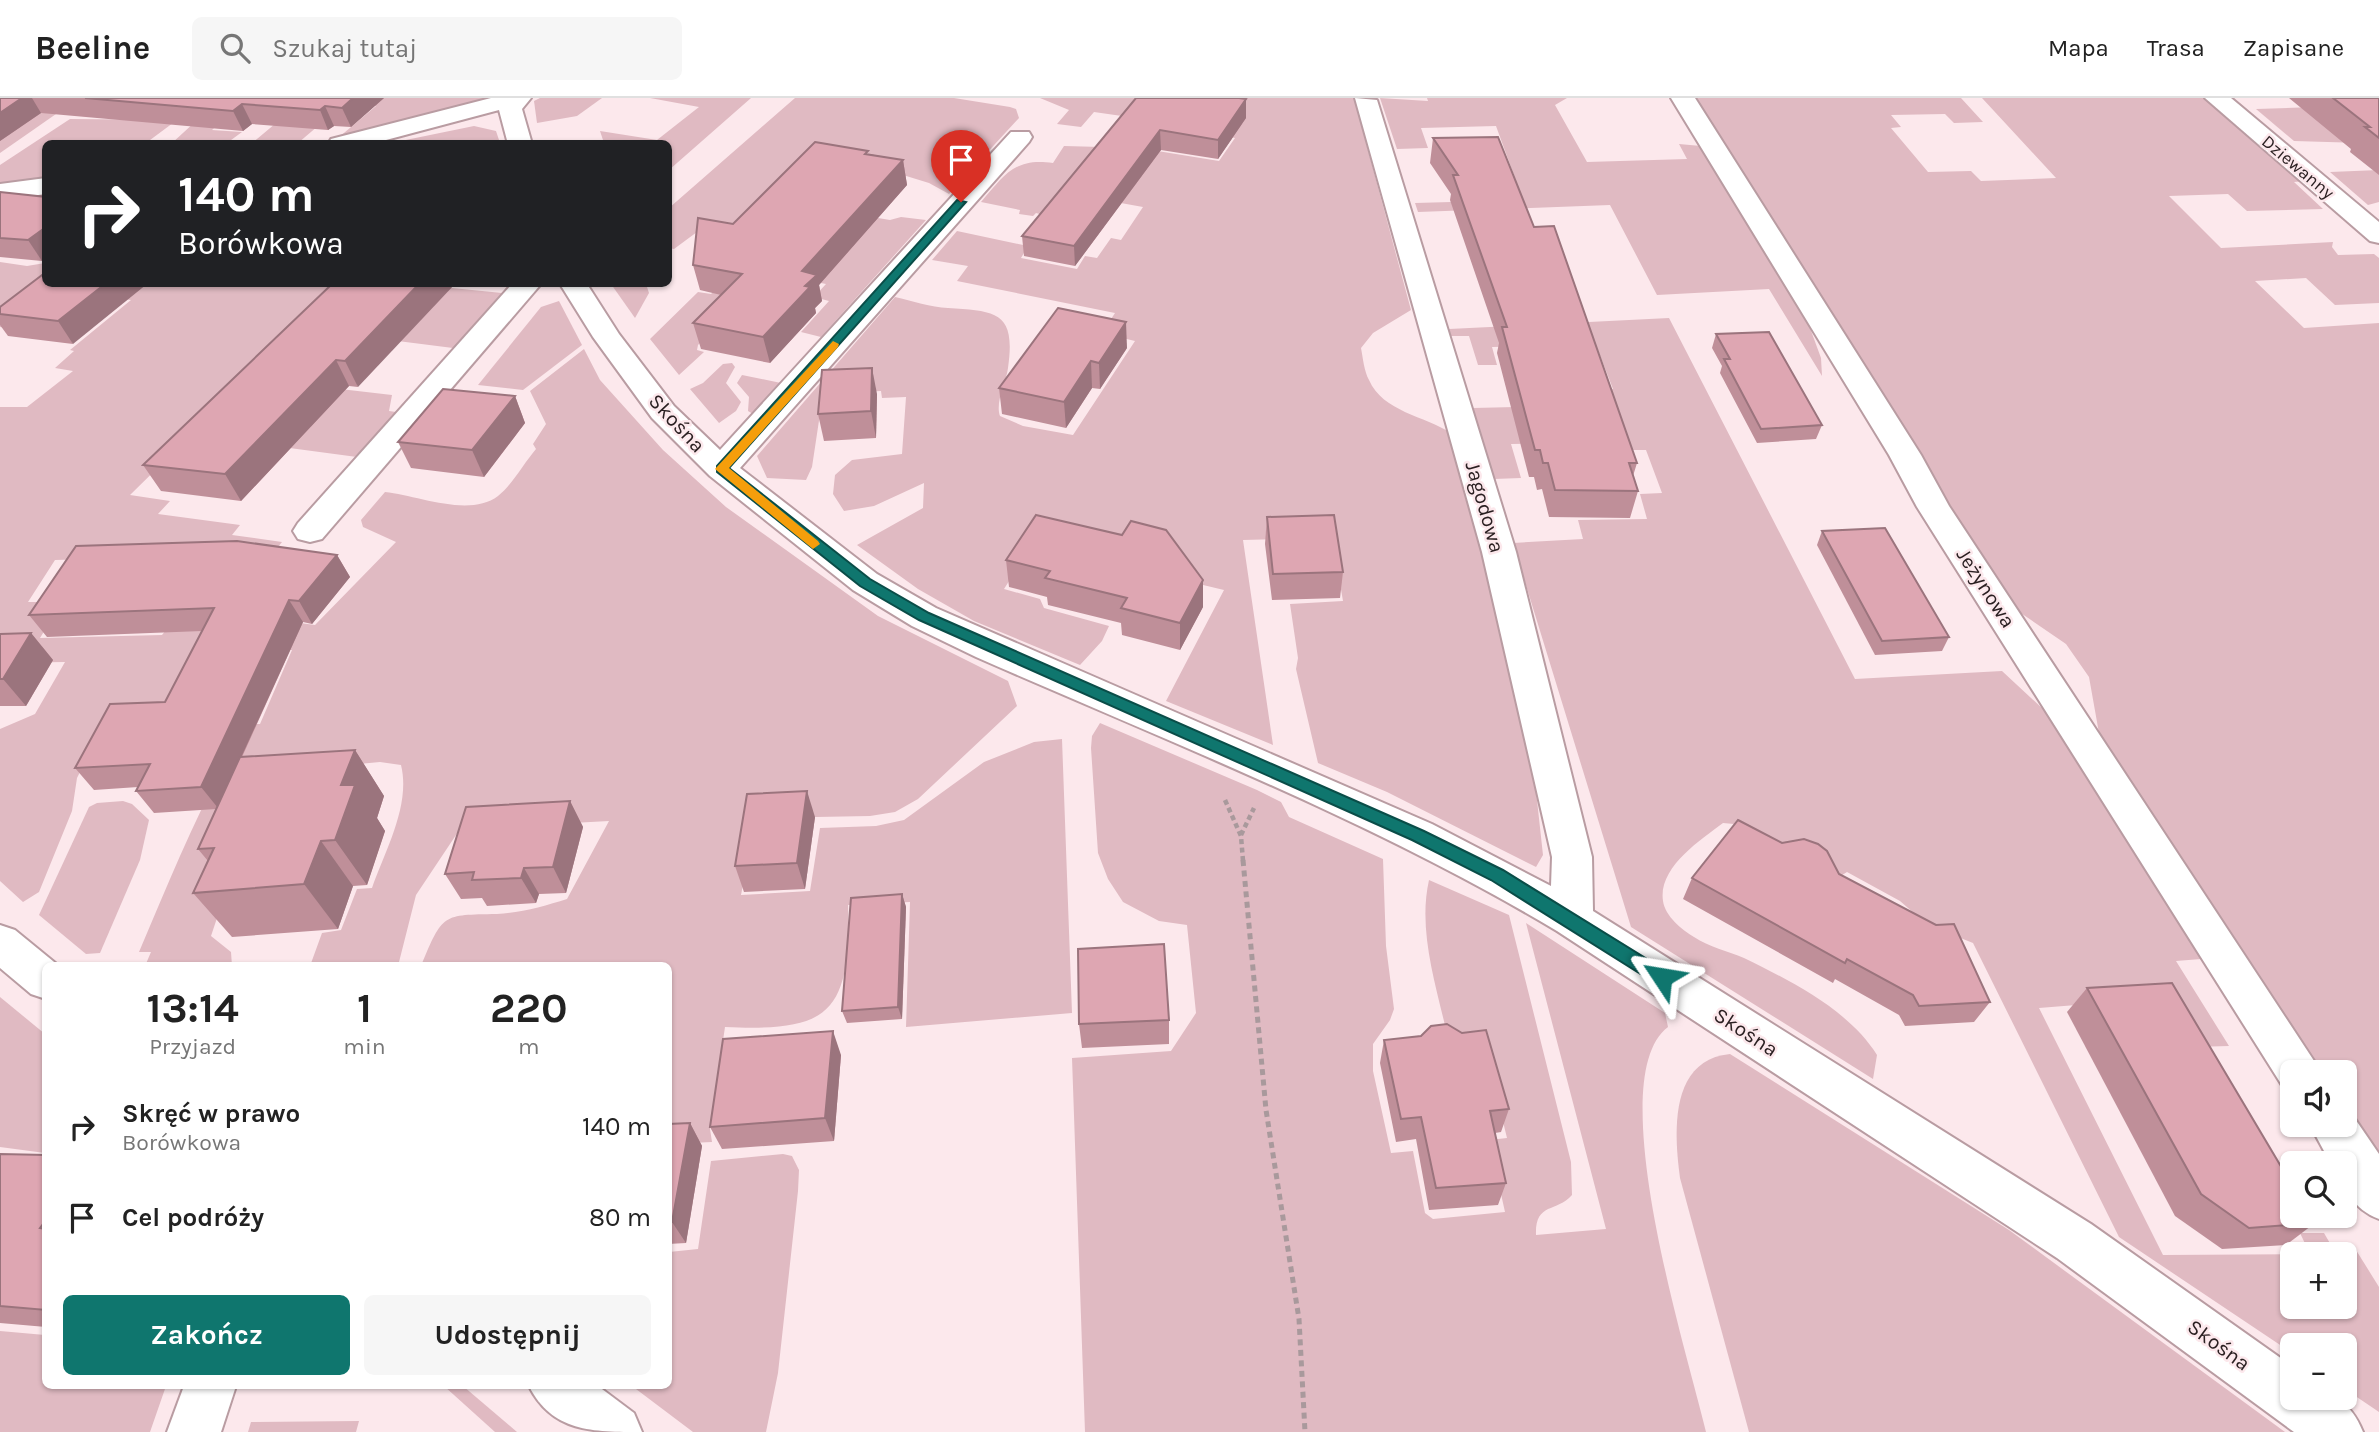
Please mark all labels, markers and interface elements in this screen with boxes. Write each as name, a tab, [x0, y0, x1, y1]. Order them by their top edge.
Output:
search box	[192, 17, 682, 80]
text: Beeline	[35, 29, 150, 67]
icon: search	[216, 29, 254, 67]
text: Szukaj tutaj	[272, 33, 417, 64]
text: Mapa	[2048, 34, 2109, 62]
text: Trasa	[2147, 34, 2205, 62]
text: Zapisane	[2243, 34, 2344, 62]
pin	[931, 130, 991, 202]
street label: Dziewanny	[2257, 130, 2339, 204]
icon: arrive	[942, 141, 980, 179]
text: 140 m	[178, 166, 315, 223]
icon: right	[63, 168, 154, 259]
text: Borówkowa	[178, 225, 344, 262]
street label: Skośna	[644, 389, 710, 457]
street label: Jagodowa	[1461, 458, 1509, 556]
street label: Jeżynowa	[1951, 544, 2021, 632]
position arrow	[1625, 940, 1699, 1014]
text: 13:14	[146, 983, 239, 1033]
text: 1	[357, 983, 372, 1033]
text: 220	[490, 983, 568, 1033]
street label: Skośna	[1710, 1003, 1782, 1061]
text: Przyjazd	[149, 1033, 236, 1060]
text: min	[343, 1033, 386, 1060]
text: m	[518, 1033, 540, 1060]
map controls	[2280, 1060, 2357, 1410]
button: sound	[2280, 1060, 2357, 1137]
text: Skręć w prawo	[122, 1098, 300, 1129]
icon: right	[63, 1108, 101, 1146]
text: 140 m	[582, 1111, 651, 1142]
text: Borówkowa	[122, 1129, 241, 1156]
button: search	[2280, 1151, 2357, 1228]
icon: arrive	[63, 1199, 101, 1237]
text: Cel podróży	[122, 1202, 264, 1233]
text: 80 m	[589, 1202, 651, 1233]
button: +	[2280, 1242, 2357, 1319]
button: Zakończ	[63, 1295, 350, 1375]
button: Udostępnij	[364, 1295, 651, 1375]
street label: Skośna	[2183, 1314, 2255, 1376]
button: −	[2280, 1333, 2357, 1410]

